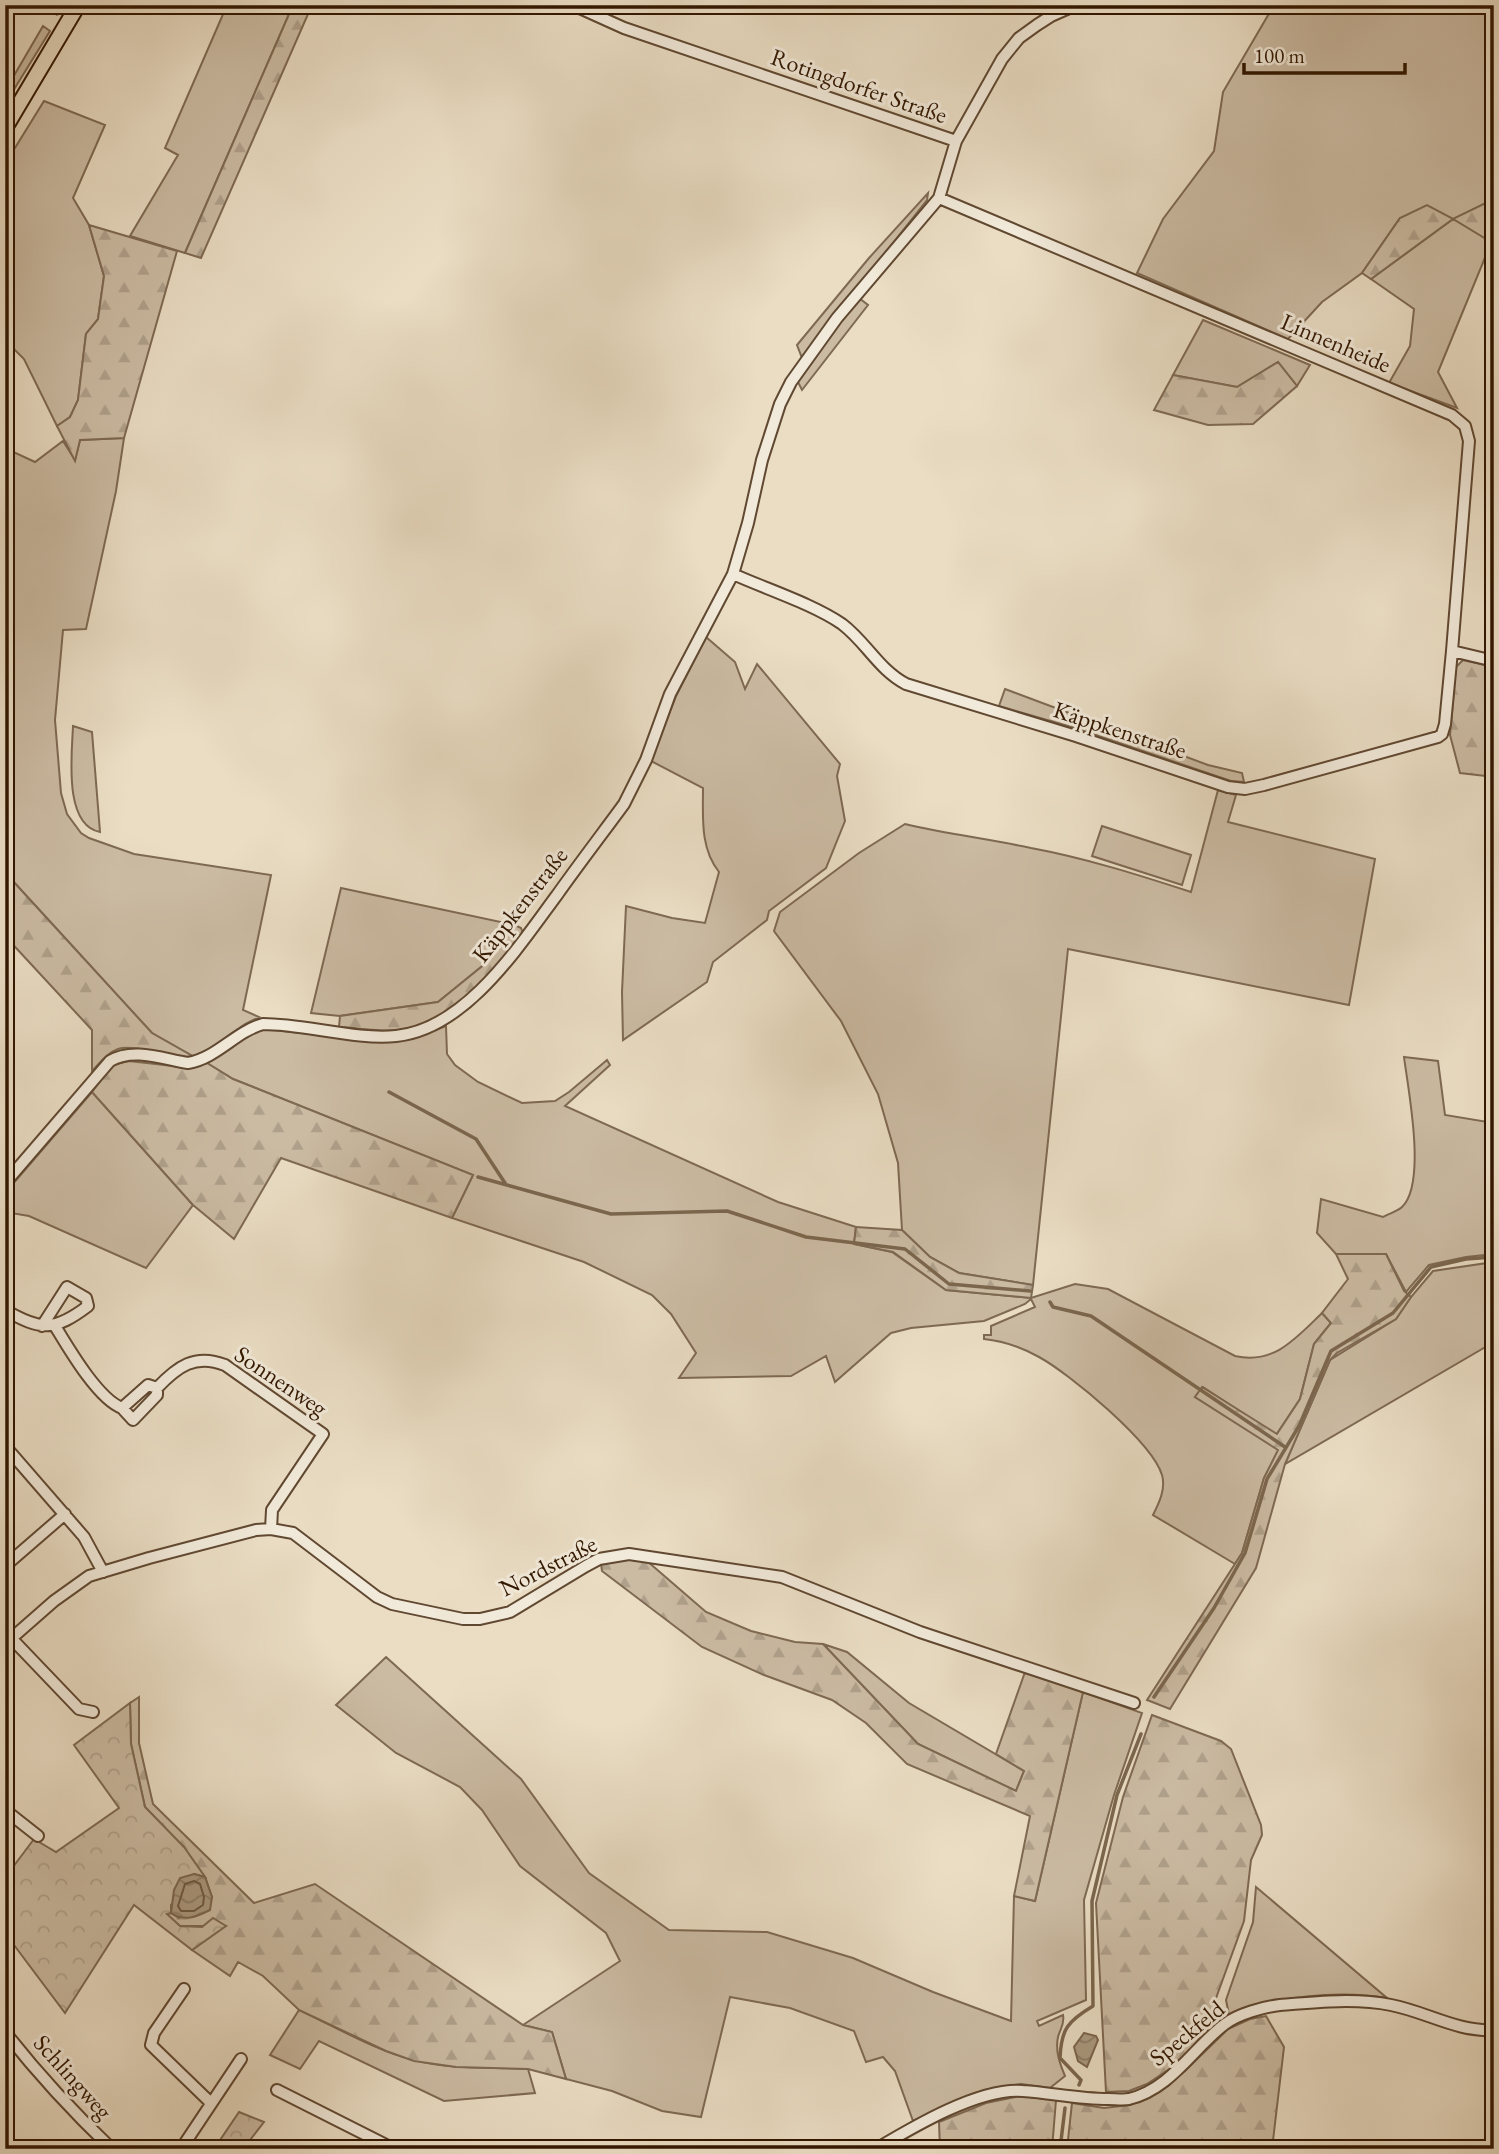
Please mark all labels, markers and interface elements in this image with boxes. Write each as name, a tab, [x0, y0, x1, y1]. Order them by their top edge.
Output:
scale bar	[1244, 32, 1404, 76]
street label: Rotingdorfer Straße	[767, 41, 951, 130]
text: 100 m	[1254, 42, 1305, 69]
street label: Linnenheide	[1277, 306, 1396, 380]
street label: Käppkenstraße	[1050, 693, 1191, 766]
street label: Käppkenstraße	[465, 841, 574, 969]
street label: Sonnenweg	[229, 1338, 334, 1423]
street label: Nordstraße	[494, 1528, 602, 1603]
street label: Speckfeld	[1143, 1992, 1231, 2072]
street label: Schlingweg	[27, 2028, 120, 2126]

